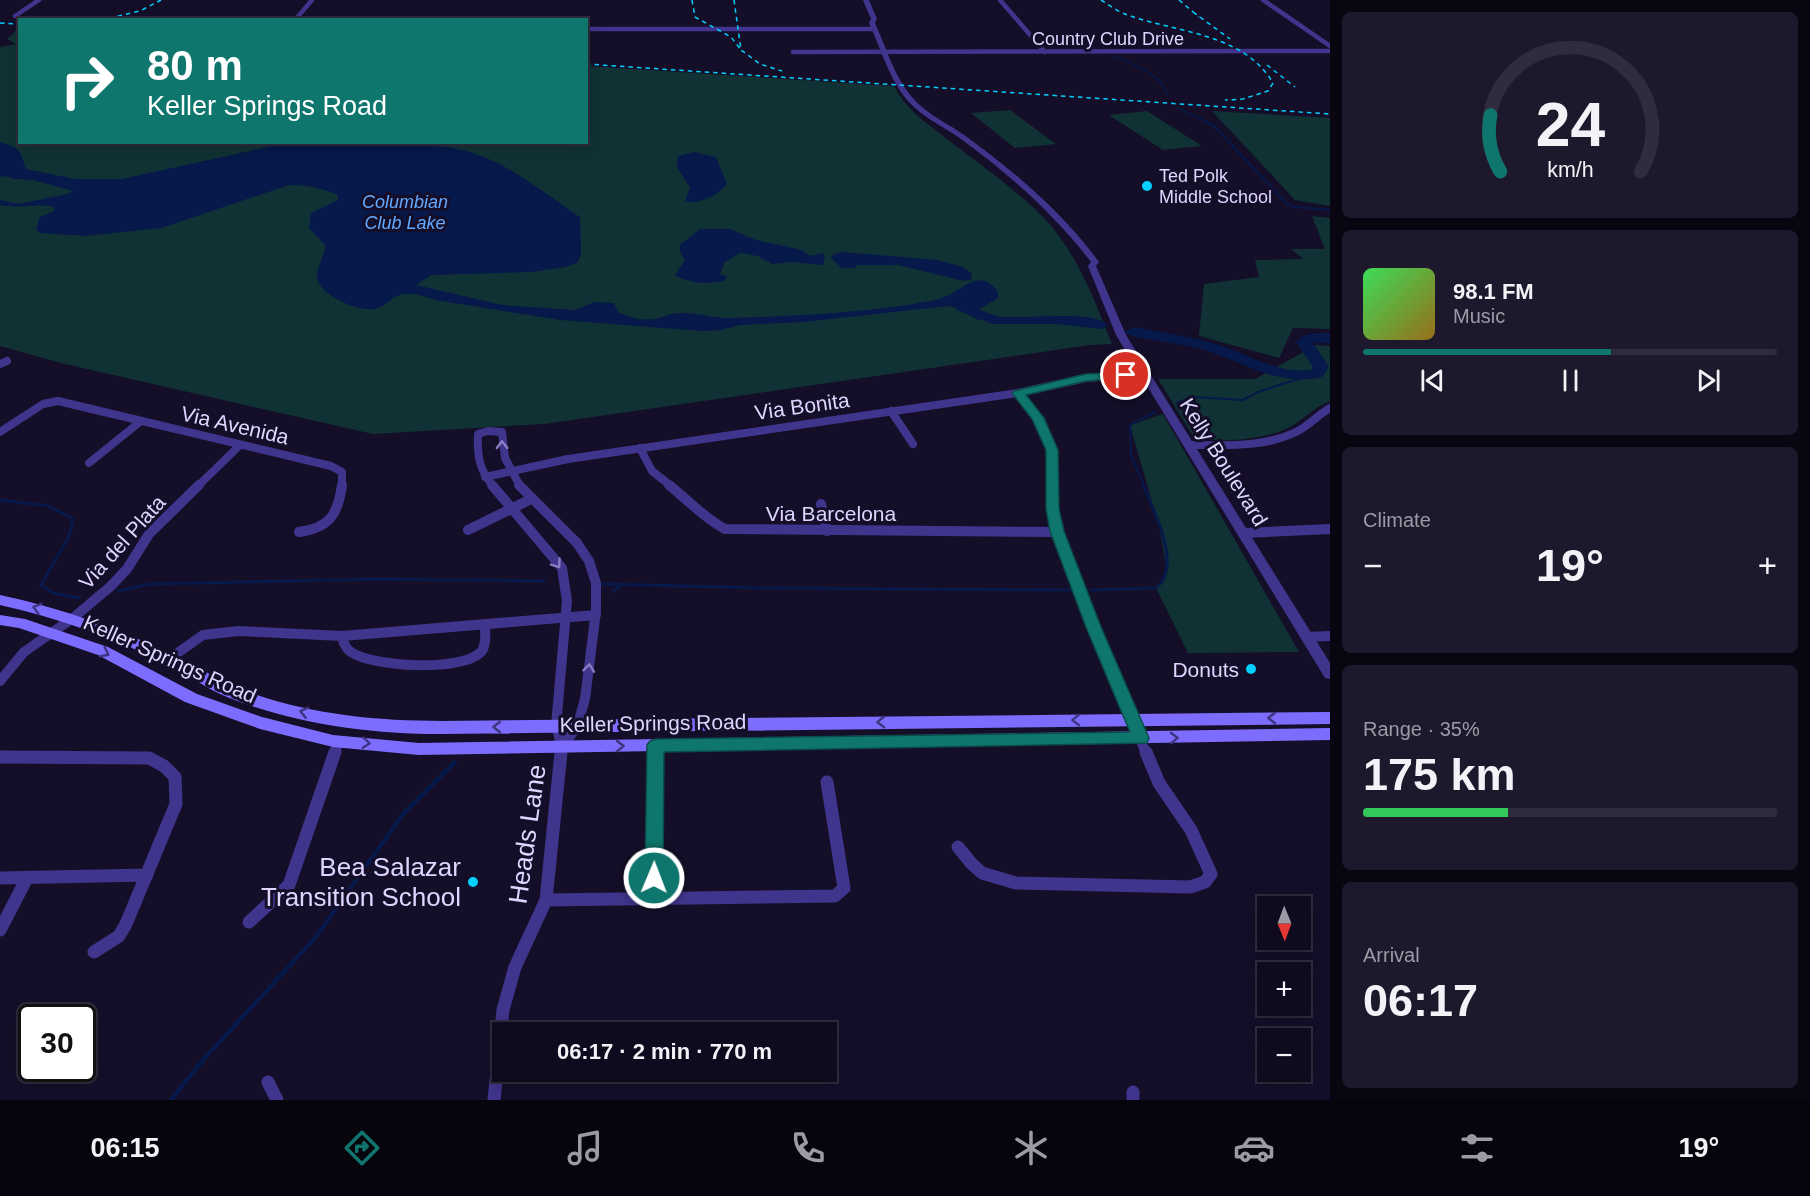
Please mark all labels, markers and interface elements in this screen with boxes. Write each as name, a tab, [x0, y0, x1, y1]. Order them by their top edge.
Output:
street label: Country Club Drive	[1032, 29, 1184, 49]
icon: right	[48, 42, 126, 120]
text: 80 m	[147, 42, 243, 89]
text: 24	[1535, 90, 1605, 159]
text: Keller Springs Road	[147, 91, 387, 121]
text: km/h	[1547, 158, 1593, 182]
place label: Ted Polk Middle School	[1159, 166, 1272, 207]
marker: Ted Polk Middle School	[1140, 179, 1154, 193]
water label: Columbian Club Lake	[362, 192, 448, 233]
text: 98.1 FM	[1453, 279, 1534, 304]
text: Music	[1453, 305, 1505, 327]
pin	[1100, 349, 1151, 400]
icon: arrive	[1109, 358, 1142, 391]
icon: previous	[1416, 364, 1449, 397]
icon: pause	[1554, 364, 1587, 397]
icon: next	[1692, 364, 1725, 397]
street label: Via Bonita	[753, 388, 851, 424]
street label: Kelly Boulevard	[1176, 394, 1272, 530]
street label: Via Avenida	[179, 401, 292, 449]
one-way arrow	[496, 440, 509, 449]
street label: Via del Plata	[74, 490, 170, 593]
street label: Via Barcelona	[766, 502, 897, 525]
text: Climate	[1363, 509, 1431, 531]
text: 19°	[1536, 540, 1604, 591]
text: −	[1363, 547, 1382, 584]
text: +	[1758, 547, 1777, 584]
one-way arrow	[550, 557, 561, 568]
one-way arrow	[32, 603, 43, 615]
street label: Keller Springs Road	[80, 611, 260, 707]
one-way arrow	[99, 646, 109, 657]
place label: Donuts	[1172, 658, 1239, 681]
marker: Donuts	[1244, 662, 1258, 676]
one-way arrow	[582, 664, 595, 673]
one-way arrow	[299, 707, 309, 720]
street label: Keller Springs Road	[559, 710, 747, 736]
one-way arrow	[1267, 712, 1276, 725]
one-way arrow	[1071, 714, 1080, 727]
one-way arrow	[876, 716, 885, 728]
text: Range · 35%	[1363, 718, 1480, 740]
one-way arrow	[493, 721, 502, 733]
one-way arrow	[1169, 731, 1178, 744]
one-way arrow	[362, 737, 371, 750]
one-way arrow	[616, 740, 625, 752]
text: 175 km	[1363, 749, 1516, 800]
street label: Heads Lane	[502, 762, 552, 906]
position arrow	[622, 846, 686, 910]
place label: Bea Salazar Transition School	[261, 852, 461, 912]
marker: Bea Salazar Transition School	[466, 875, 480, 889]
north arrow	[1257, 896, 1311, 950]
map controls	[1257, 896, 1311, 1082]
text: Arrival	[1363, 944, 1420, 966]
button: +	[1257, 962, 1311, 1016]
text: 06:17	[1363, 975, 1478, 1026]
speed limit sign: 30	[18, 1004, 96, 1082]
button: −	[1257, 1028, 1311, 1082]
text: 06:17 · 2 min · 770 m	[557, 1039, 772, 1064]
icon: directions	[341, 1127, 383, 1169]
icon: music	[564, 1127, 606, 1169]
icon: phone	[787, 1127, 829, 1169]
icon: climate	[1010, 1127, 1052, 1169]
icon: car	[1233, 1127, 1275, 1169]
icon: filters	[1456, 1127, 1498, 1169]
text: 06:15	[91, 1133, 160, 1163]
text: 19°	[1679, 1133, 1719, 1163]

